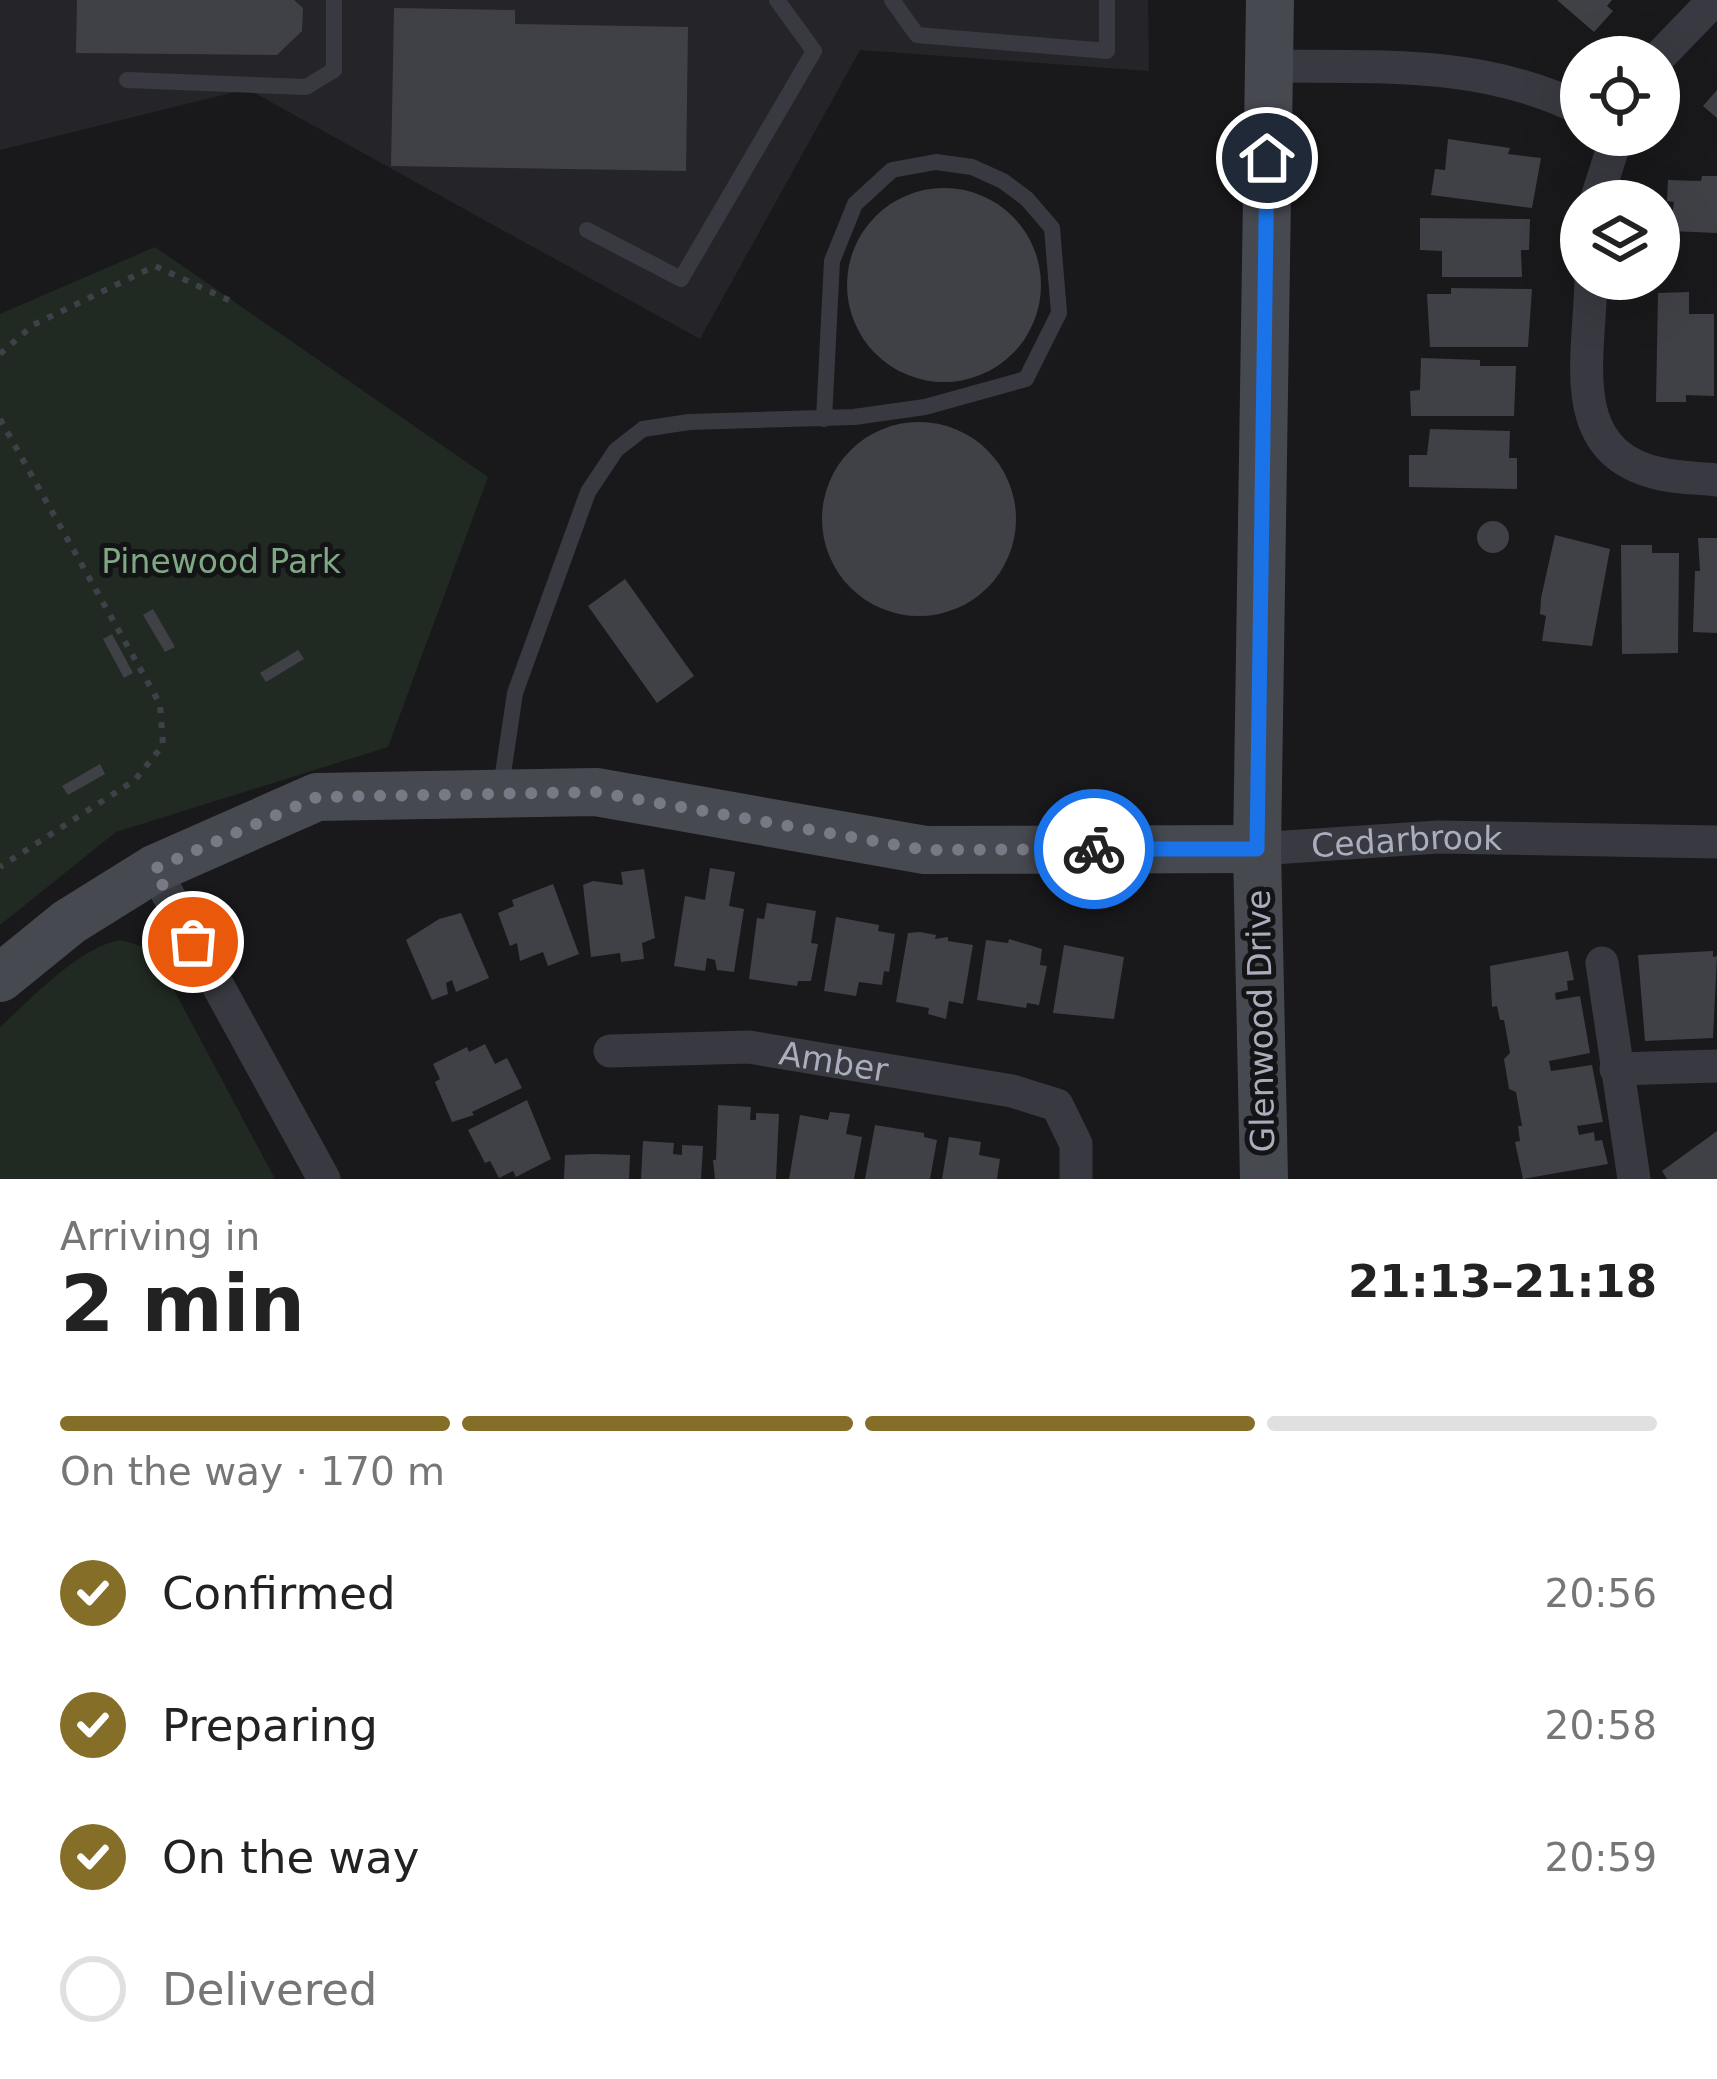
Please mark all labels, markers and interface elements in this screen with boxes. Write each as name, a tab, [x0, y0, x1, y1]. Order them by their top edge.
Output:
map controls	[1560, 36, 1680, 300]
button: locate	[1560, 36, 1680, 156]
pin	[1216, 107, 1318, 209]
icon: home	[1234, 125, 1300, 191]
button: layers	[1560, 180, 1680, 300]
park label: Pinewood Park	[101, 542, 342, 581]
courier	[1034, 789, 1154, 909]
icon: bike	[1061, 816, 1127, 882]
street label: Cedarbrook	[1310, 818, 1504, 865]
street label: Glenwood Drive	[1239, 889, 1282, 1153]
pin	[142, 891, 244, 993]
icon: bag	[160, 909, 226, 975]
street label: Amber	[776, 1033, 891, 1090]
text: Arriving in	[60, 1214, 260, 1259]
text: 21:13–21:18	[1348, 1255, 1657, 1308]
text: 2 min	[60, 1259, 305, 1349]
text: On the way · 170 m	[60, 1449, 445, 1494]
icon: check	[60, 1560, 126, 1626]
text: Confirmed	[162, 1567, 396, 1620]
text: 20:56	[1545, 1571, 1657, 1616]
icon: check	[60, 1692, 126, 1758]
text: Preparing	[162, 1699, 378, 1752]
text: 20:58	[1545, 1703, 1657, 1748]
icon: check	[60, 1824, 126, 1890]
text: On the way	[162, 1831, 419, 1884]
text: 20:59	[1545, 1835, 1657, 1880]
text: Delivered	[162, 1963, 377, 2016]

